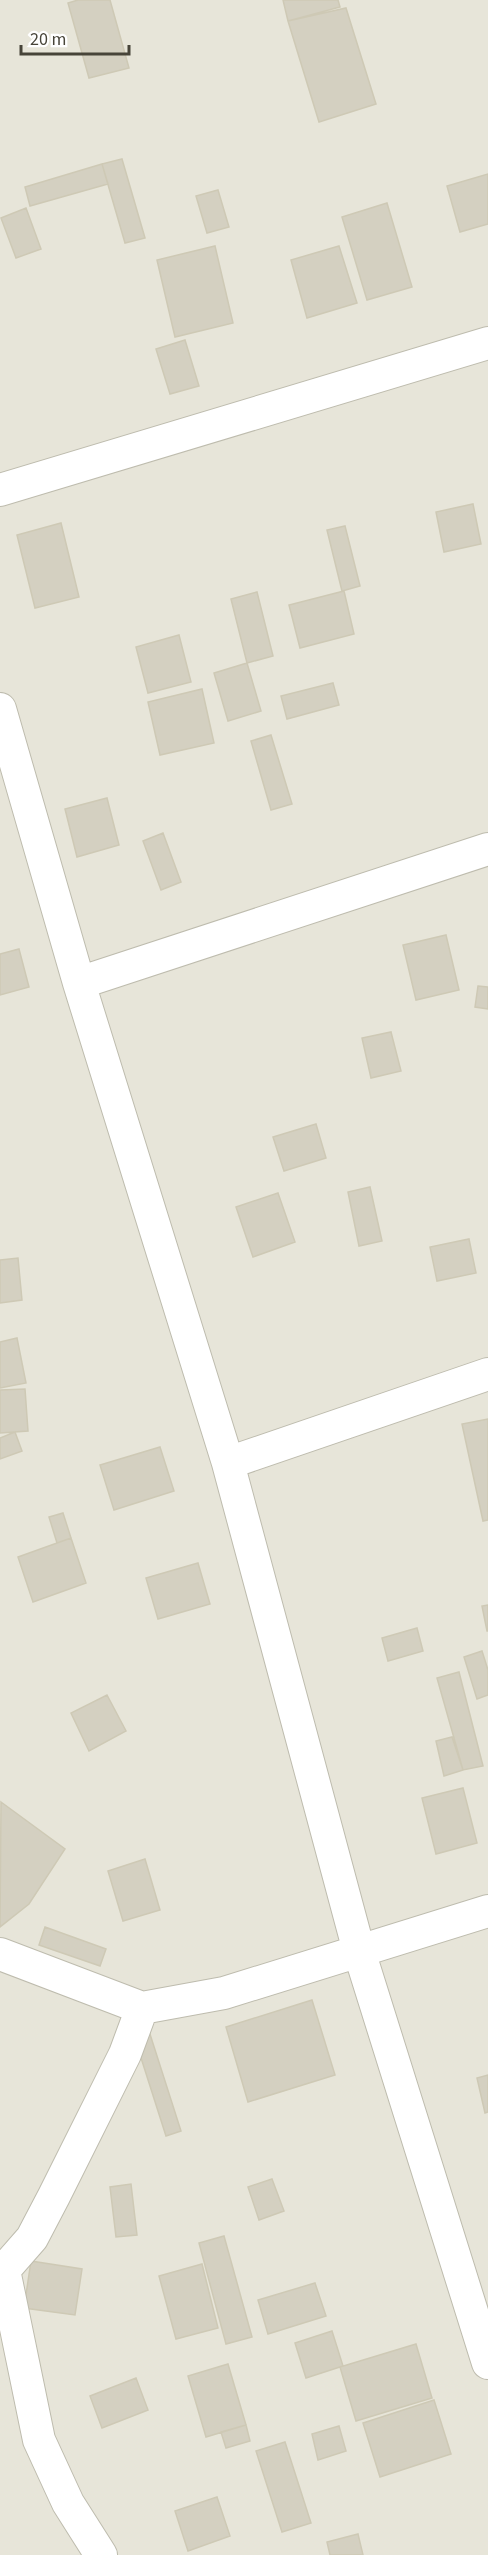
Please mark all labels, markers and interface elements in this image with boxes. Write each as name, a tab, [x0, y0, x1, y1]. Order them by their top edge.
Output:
scale bar	[21, 18, 129, 56]
text: 20 m	[30, 27, 66, 52]

